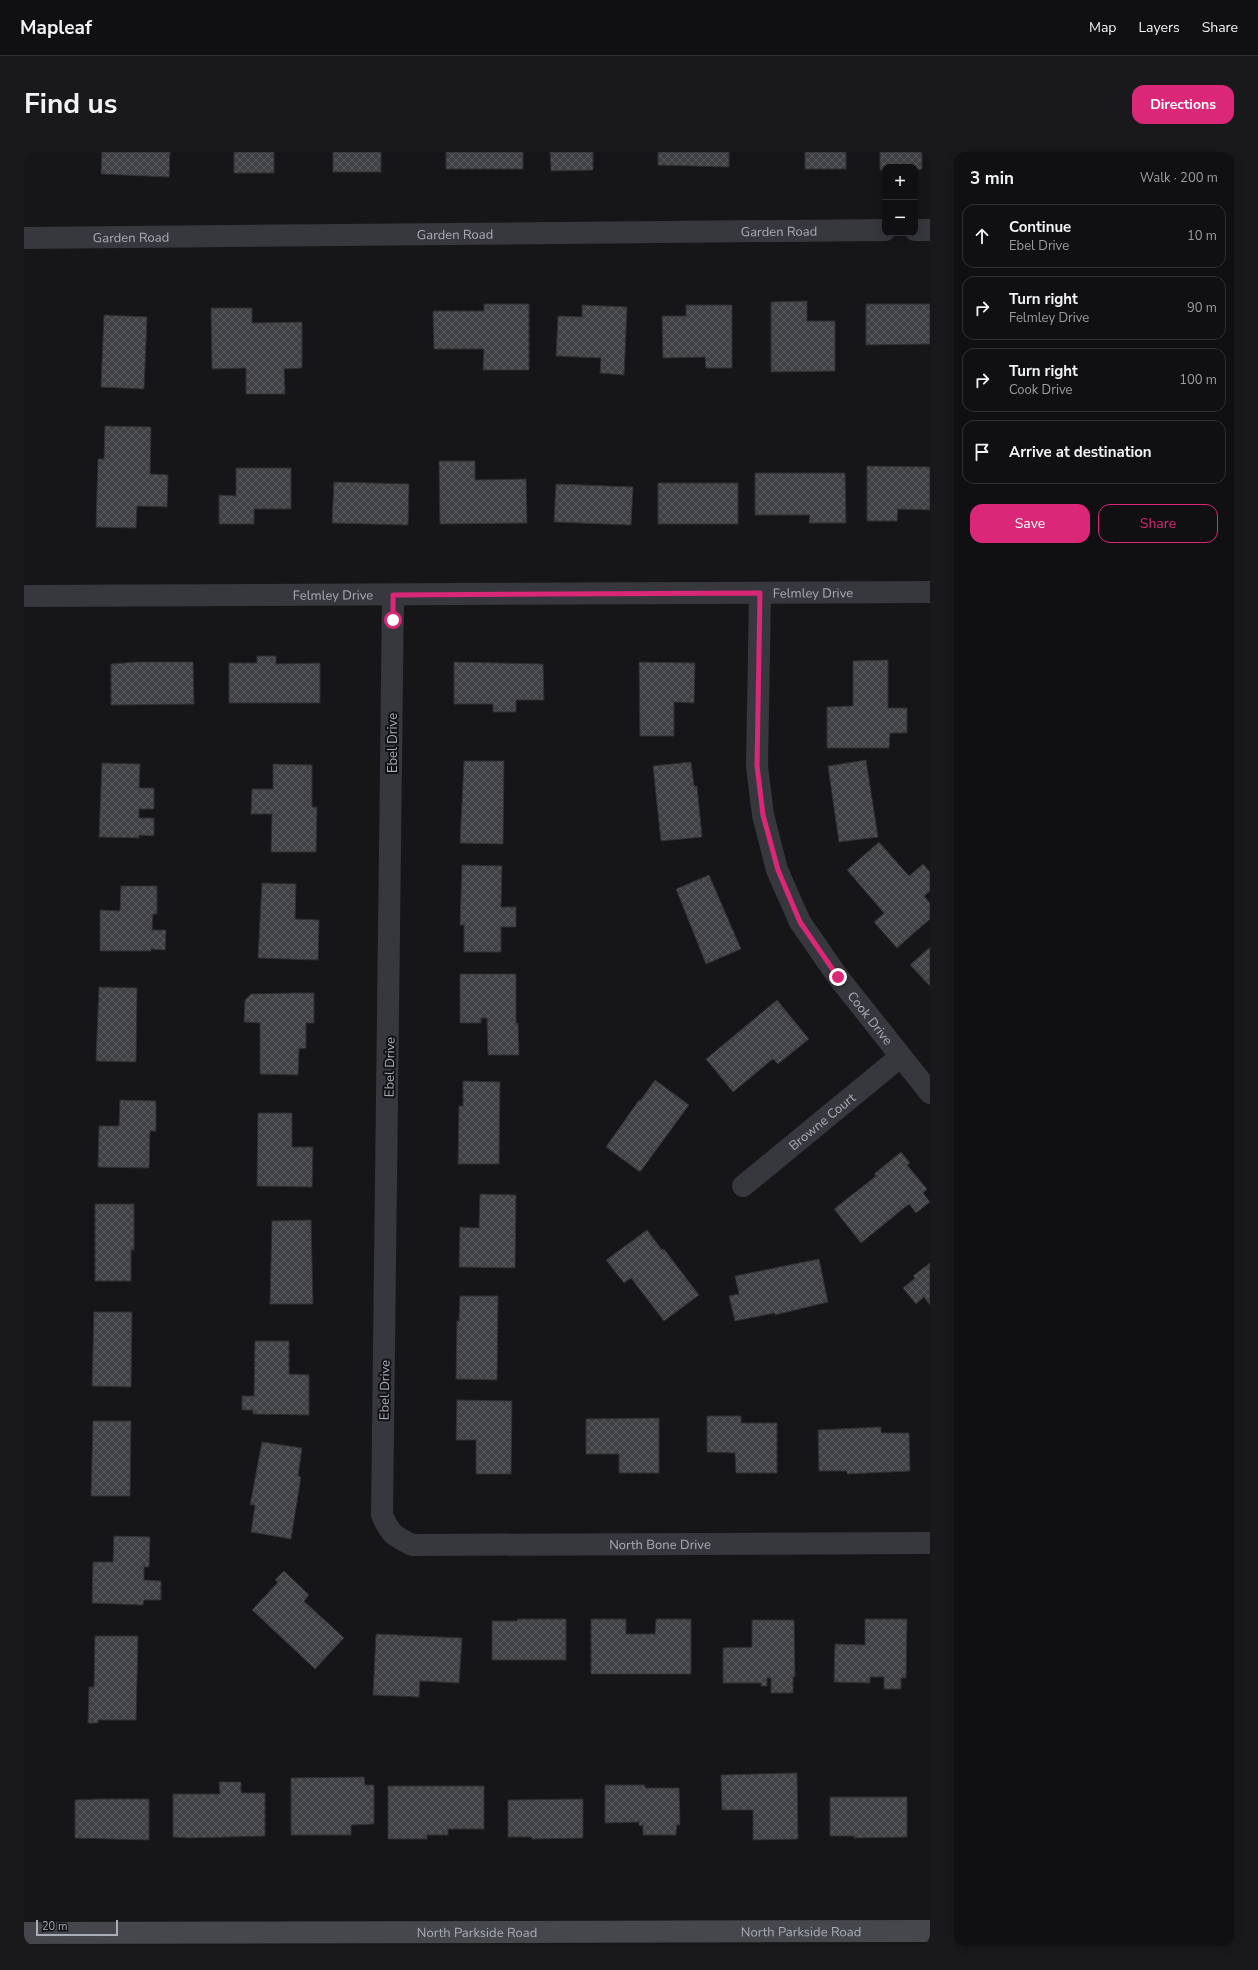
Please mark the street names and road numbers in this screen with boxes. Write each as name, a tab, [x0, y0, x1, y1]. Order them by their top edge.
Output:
street label: Garden Road	[741, 223, 817, 241]
street label: Garden Road	[417, 226, 493, 244]
street label: Garden Road	[93, 229, 169, 247]
street label: Felmley Drive	[773, 584, 853, 603]
street label: Felmley Drive	[293, 586, 373, 605]
street label: Ebel Drive	[384, 713, 402, 773]
street label: Cook Drive	[843, 988, 896, 1049]
street label: Ebel Drive	[380, 1037, 400, 1097]
street label: Browne Court	[785, 1089, 860, 1155]
street label: Ebel Drive	[375, 1360, 395, 1420]
street label: North Bone Drive	[609, 1536, 711, 1554]
street label: North Parkside Road	[741, 1923, 861, 1941]
street label: North Parkside Road	[417, 1924, 537, 1942]

